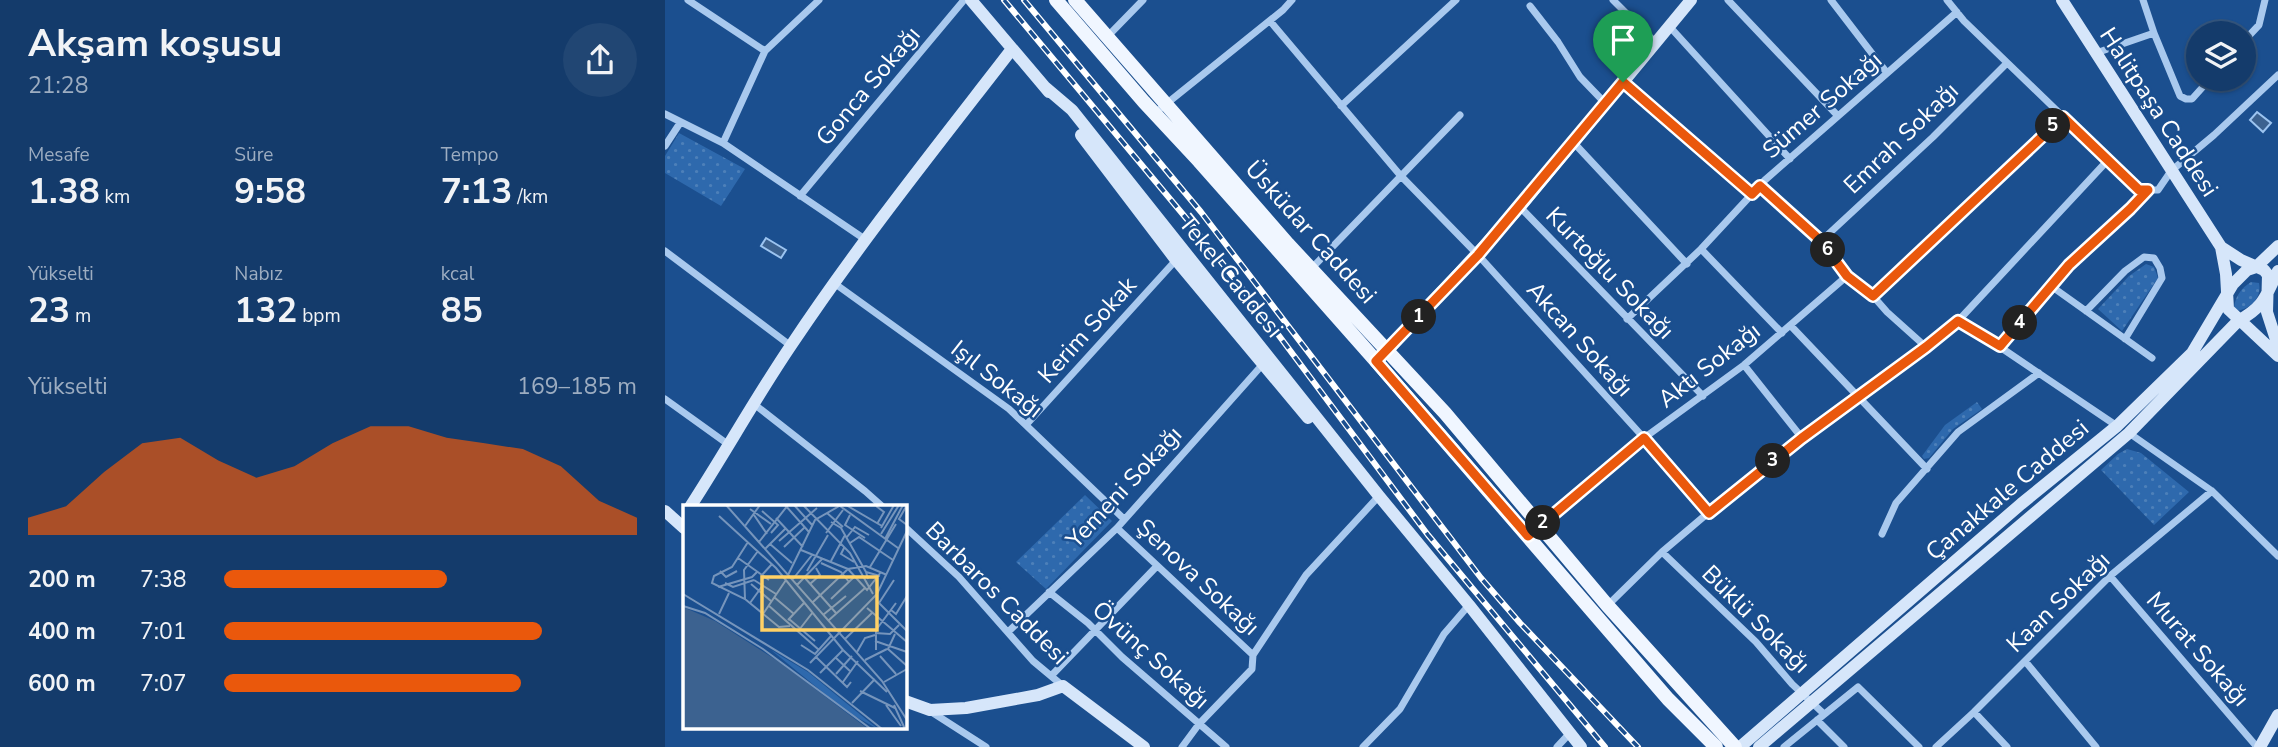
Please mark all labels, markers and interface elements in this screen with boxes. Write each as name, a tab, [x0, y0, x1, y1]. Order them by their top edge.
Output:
pin	[1593, 10, 1653, 82]
text: Akşam koşusu	[28, 18, 282, 69]
street label: Gonca Sokağı	[809, 20, 927, 152]
icon: arrive	[1604, 21, 1642, 59]
street label: Halitpaşa Caddesi	[2092, 21, 2226, 203]
map controls	[2186, 21, 2256, 91]
button: layers	[2186, 21, 2256, 91]
button: share	[563, 23, 637, 97]
street label: Sümer Sokağı	[1755, 44, 1889, 166]
text: 21:28	[28, 70, 88, 101]
street label: Emrah Sokağı	[1837, 75, 1965, 201]
pin: 5	[2035, 108, 2071, 144]
text: 5	[2047, 112, 2058, 138]
text: Mesafe	[28, 142, 90, 168]
text: Süre	[234, 142, 273, 168]
text: Tempo	[441, 142, 499, 168]
street label: Üsküdar Caddesi	[1238, 154, 1384, 310]
text: 1.38	[28, 168, 100, 215]
text: 9:58	[234, 168, 306, 215]
text: 7:13	[441, 168, 512, 215]
text: km	[100, 184, 130, 210]
text: /km	[512, 184, 548, 210]
street label: Kurtoğlu Sokağı	[1539, 200, 1681, 346]
street label: Tekel Caddesi	[1172, 208, 1290, 344]
pin: 6	[1811, 232, 1845, 268]
text: 6	[1822, 236, 1833, 262]
text: Yükselti	[28, 261, 94, 287]
text: Nabız	[234, 261, 283, 287]
text: kcal	[441, 261, 474, 287]
street label: Kerim Sokak	[1031, 269, 1144, 390]
street label: Akcan Sokağı	[1520, 274, 1640, 404]
text: 23	[28, 287, 70, 334]
text: 132	[234, 287, 297, 334]
text: 85	[441, 287, 483, 334]
pin: 1	[1401, 300, 1437, 334]
text: m	[70, 303, 91, 329]
text: bpm	[297, 303, 341, 329]
text: 1	[1413, 303, 1424, 329]
pin: 4	[2003, 306, 2037, 340]
text: 4	[2014, 309, 2025, 335]
street label: Aktı Sokağı	[1651, 315, 1767, 415]
street label: Işıl Sokağı	[944, 333, 1050, 425]
text: Yükselti	[28, 371, 108, 402]
text: 169–185 m	[517, 371, 637, 402]
street label: Çanakkale Caddesi	[1919, 412, 2095, 568]
street label: Yemeni Sokağı	[1058, 419, 1189, 556]
pin: 3	[1755, 444, 1791, 478]
text: 3	[1767, 447, 1778, 473]
inset map	[683, 505, 907, 730]
pin: 2	[1525, 505, 1561, 540]
text: 2	[1537, 509, 1548, 535]
street label: Şenova Sokağı	[1129, 512, 1267, 642]
street label: Barbaros Caddesi	[918, 514, 1076, 672]
street label: Kaan Sokağı	[1999, 544, 2117, 660]
street label: Büklü Sokağı	[1695, 558, 1817, 680]
text: 200 m	[28, 564, 96, 595]
text: 7:38	[140, 564, 187, 595]
street label: Murat Sokağı	[2139, 585, 2257, 713]
street label: Övünç Sokağı	[1085, 594, 1217, 716]
text: 400 m	[28, 616, 96, 647]
text: 7:01	[140, 616, 187, 647]
text: 600 m	[28, 668, 96, 699]
text: 7:07	[140, 668, 187, 699]

